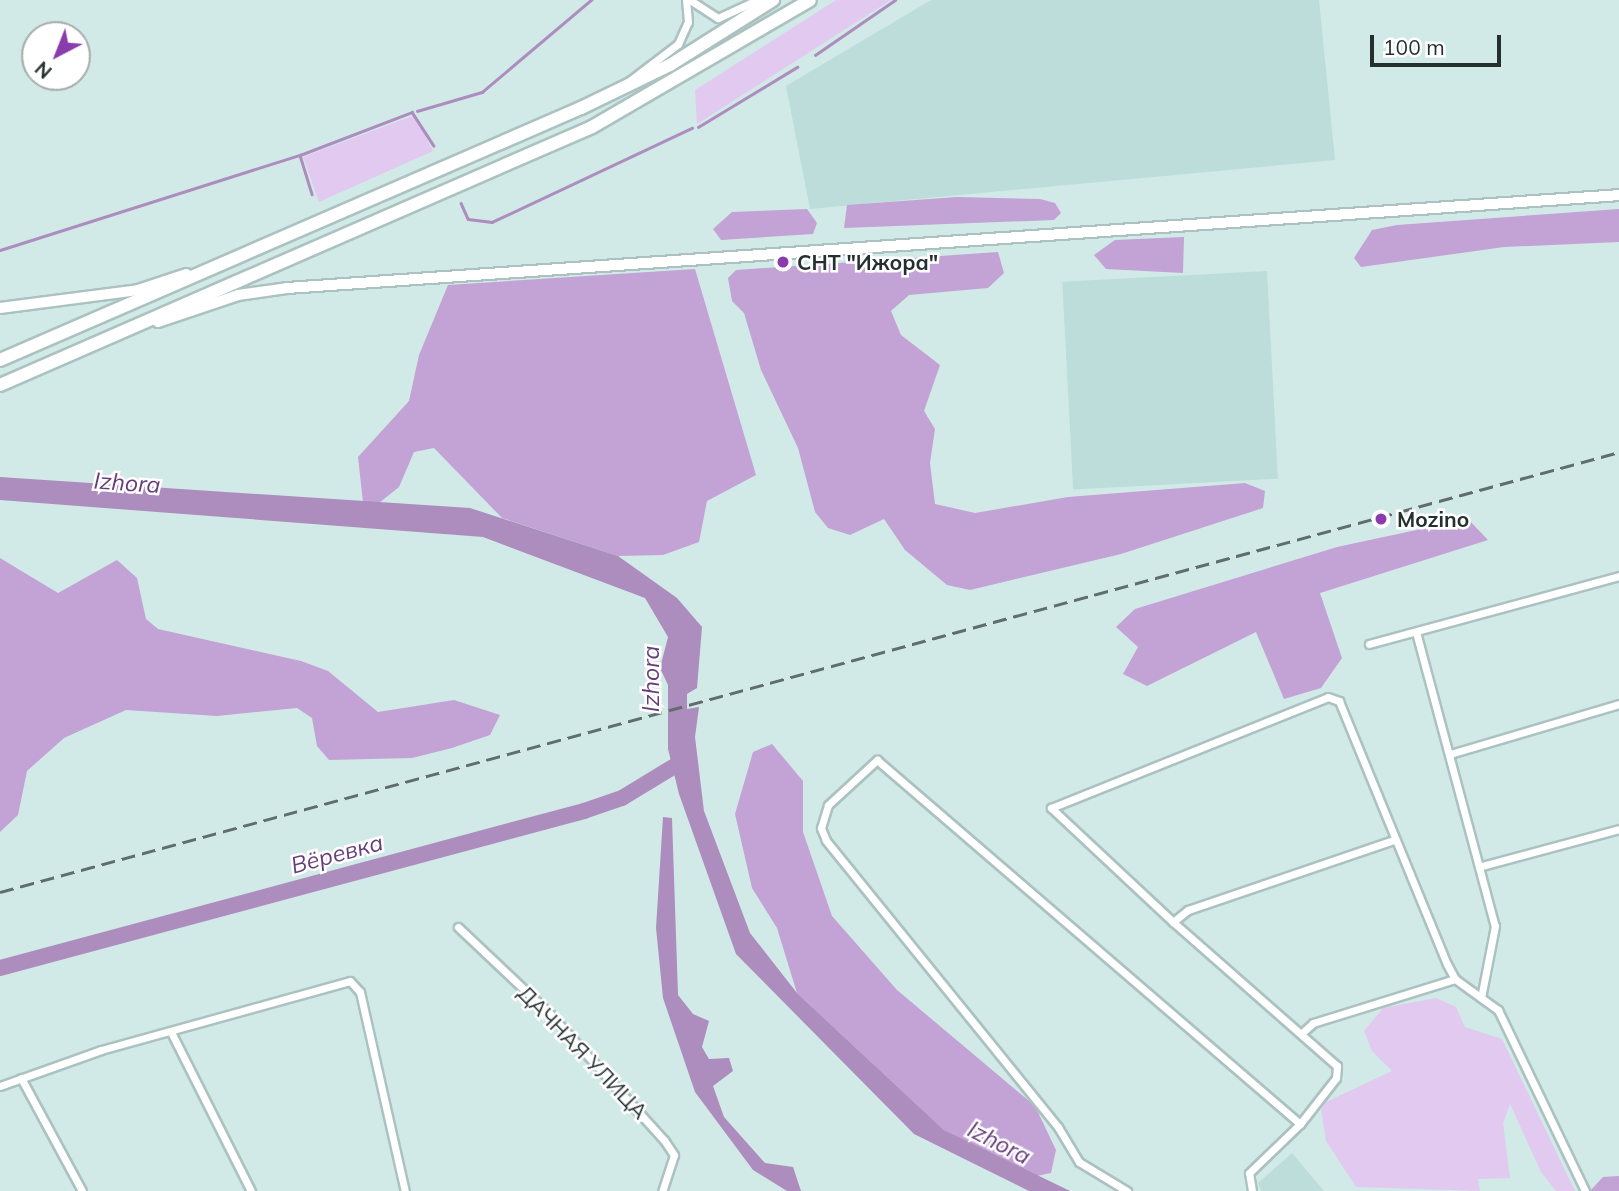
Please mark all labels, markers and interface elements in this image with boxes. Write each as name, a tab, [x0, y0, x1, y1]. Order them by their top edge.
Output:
north arrow	[21, 21, 91, 91]
scale bar	[1374, 21, 1505, 65]
text: 100 m	[1383, 34, 1445, 60]
text: N	[30, 56, 57, 84]
place label: СНТ "Ижора"	[797, 249, 938, 275]
marker: СНТ "Ижора"	[775, 254, 791, 270]
water label: Izhora	[93, 467, 161, 499]
place label: Mozino	[1397, 506, 1469, 532]
marker: Mozino	[1371, 509, 1391, 529]
water label: Izhora	[637, 646, 665, 712]
water label: Вёревка	[288, 828, 386, 880]
street label: ДАЧНАЯ УЛИЦА	[513, 980, 653, 1124]
water label: Izhora	[963, 1116, 1035, 1170]

